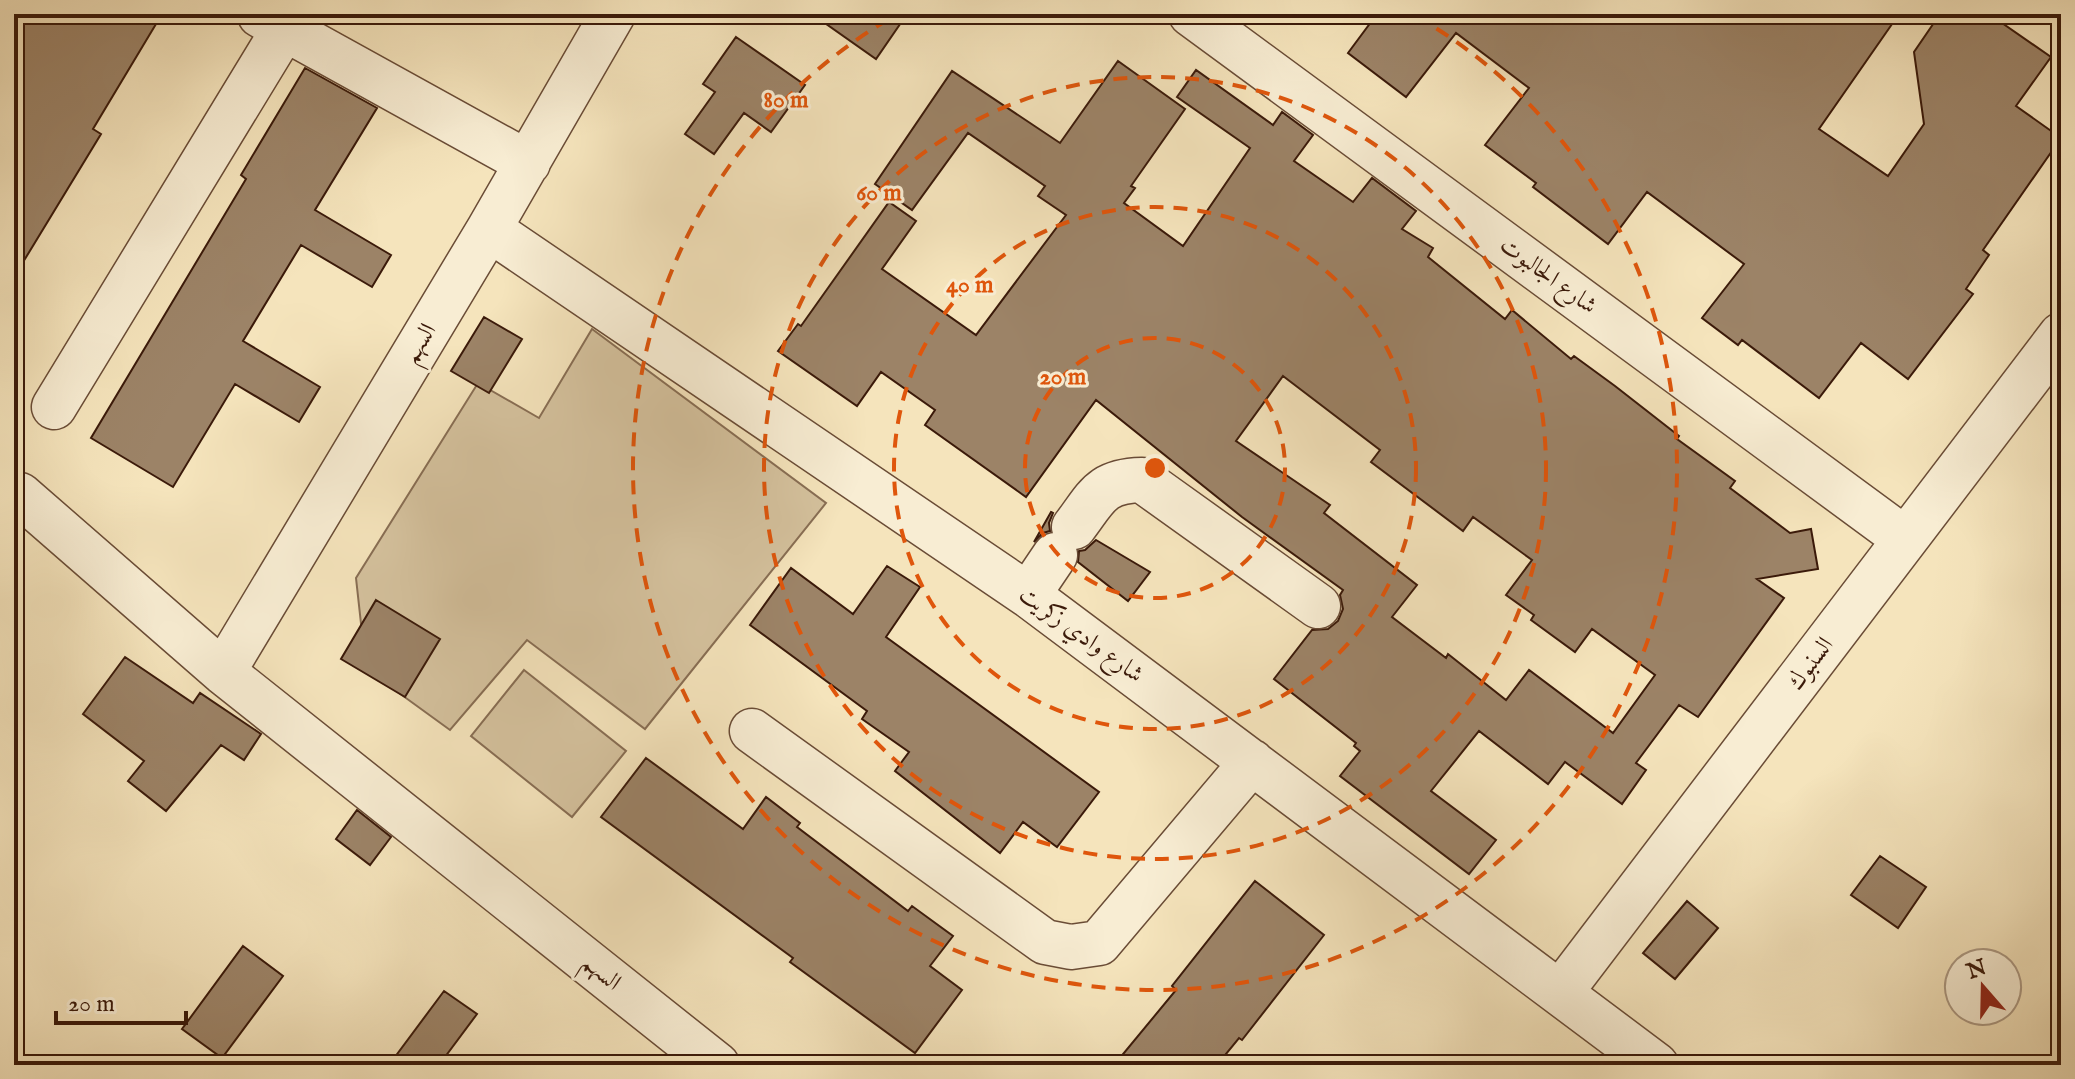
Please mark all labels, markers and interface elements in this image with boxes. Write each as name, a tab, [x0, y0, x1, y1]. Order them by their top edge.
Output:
text: 80 m	[764, 85, 809, 116]
text: 60 m	[856, 178, 902, 209]
street label: شارع الجالبوت	[1491, 230, 1603, 324]
text: 40 m	[946, 270, 994, 301]
street label: السهم	[396, 318, 448, 373]
text: 20 m	[1040, 362, 1087, 393]
centre of rings	[1141, 454, 1169, 482]
street label: شارع وادي زكريت	[1011, 579, 1149, 693]
street label: السنبوك	[1781, 631, 1841, 697]
north arrow	[1943, 947, 2023, 1027]
street label: السهم	[572, 948, 627, 1002]
text: N	[1962, 954, 1991, 987]
scale bar	[56, 975, 186, 1025]
text: 20 m	[68, 989, 115, 1020]

